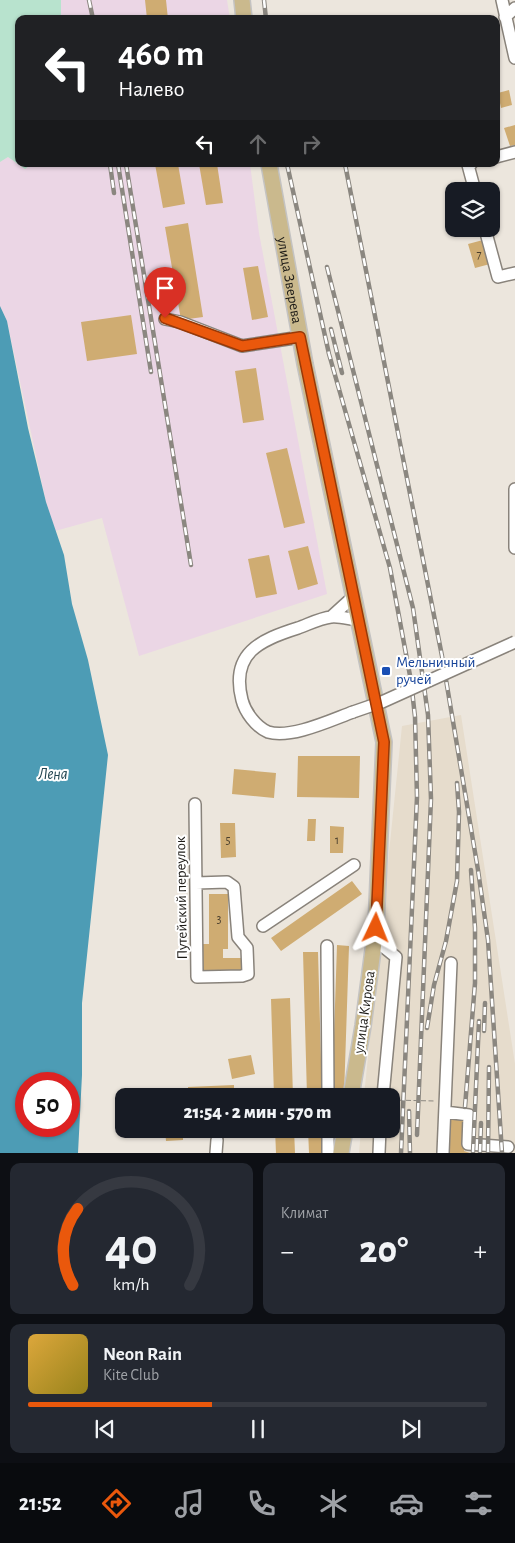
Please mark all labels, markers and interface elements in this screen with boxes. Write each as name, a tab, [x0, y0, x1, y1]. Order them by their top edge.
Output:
icon: left	[35, 35, 100, 100]
text: 460 m	[118, 37, 204, 72]
text: Налево	[118, 78, 184, 100]
icon: left	[191, 130, 219, 158]
icon: ahead	[244, 130, 272, 158]
icon: right	[297, 130, 325, 158]
map controls	[445, 182, 500, 237]
button: layers	[445, 182, 500, 237]
street label: улица Зверева	[274, 235, 305, 325]
house number: 7	[476, 248, 482, 260]
pin	[144, 267, 186, 318]
icon: arrive	[151, 274, 179, 302]
place label: Мельничный ручей	[396, 655, 476, 687]
marker: Мельничный ручей	[380, 665, 392, 677]
water label: Лена	[37, 766, 68, 782]
house number: 5	[225, 834, 231, 846]
house number: 1	[335, 834, 339, 846]
street label: Путейский переулок	[173, 836, 190, 960]
position arrow	[349, 901, 401, 953]
house number: 3	[217, 913, 222, 925]
street label: улица Кирова	[351, 970, 378, 1055]
speed limit sign: 50	[15, 1072, 80, 1137]
text: 21:54 · 2 мин · 570 m	[184, 1103, 332, 1122]
text: Климат	[281, 1205, 328, 1221]
text: 40	[105, 1222, 158, 1274]
text: 20°	[359, 1232, 408, 1270]
text: −	[281, 1238, 294, 1266]
text: +	[474, 1238, 487, 1266]
text: km/h	[113, 1276, 150, 1294]
text: Neon Rain	[103, 1345, 182, 1364]
text: Kite Club	[103, 1367, 159, 1383]
icon: previous	[91, 1415, 119, 1443]
icon: pause	[244, 1415, 272, 1443]
icon: next	[397, 1415, 425, 1443]
icon: directions	[99, 1486, 134, 1521]
icon: music	[172, 1486, 207, 1521]
icon: phone	[244, 1486, 279, 1521]
icon: climate	[316, 1486, 351, 1521]
icon: car	[389, 1486, 424, 1521]
icon: filters	[461, 1486, 496, 1521]
text: 21:52	[19, 1492, 62, 1514]

